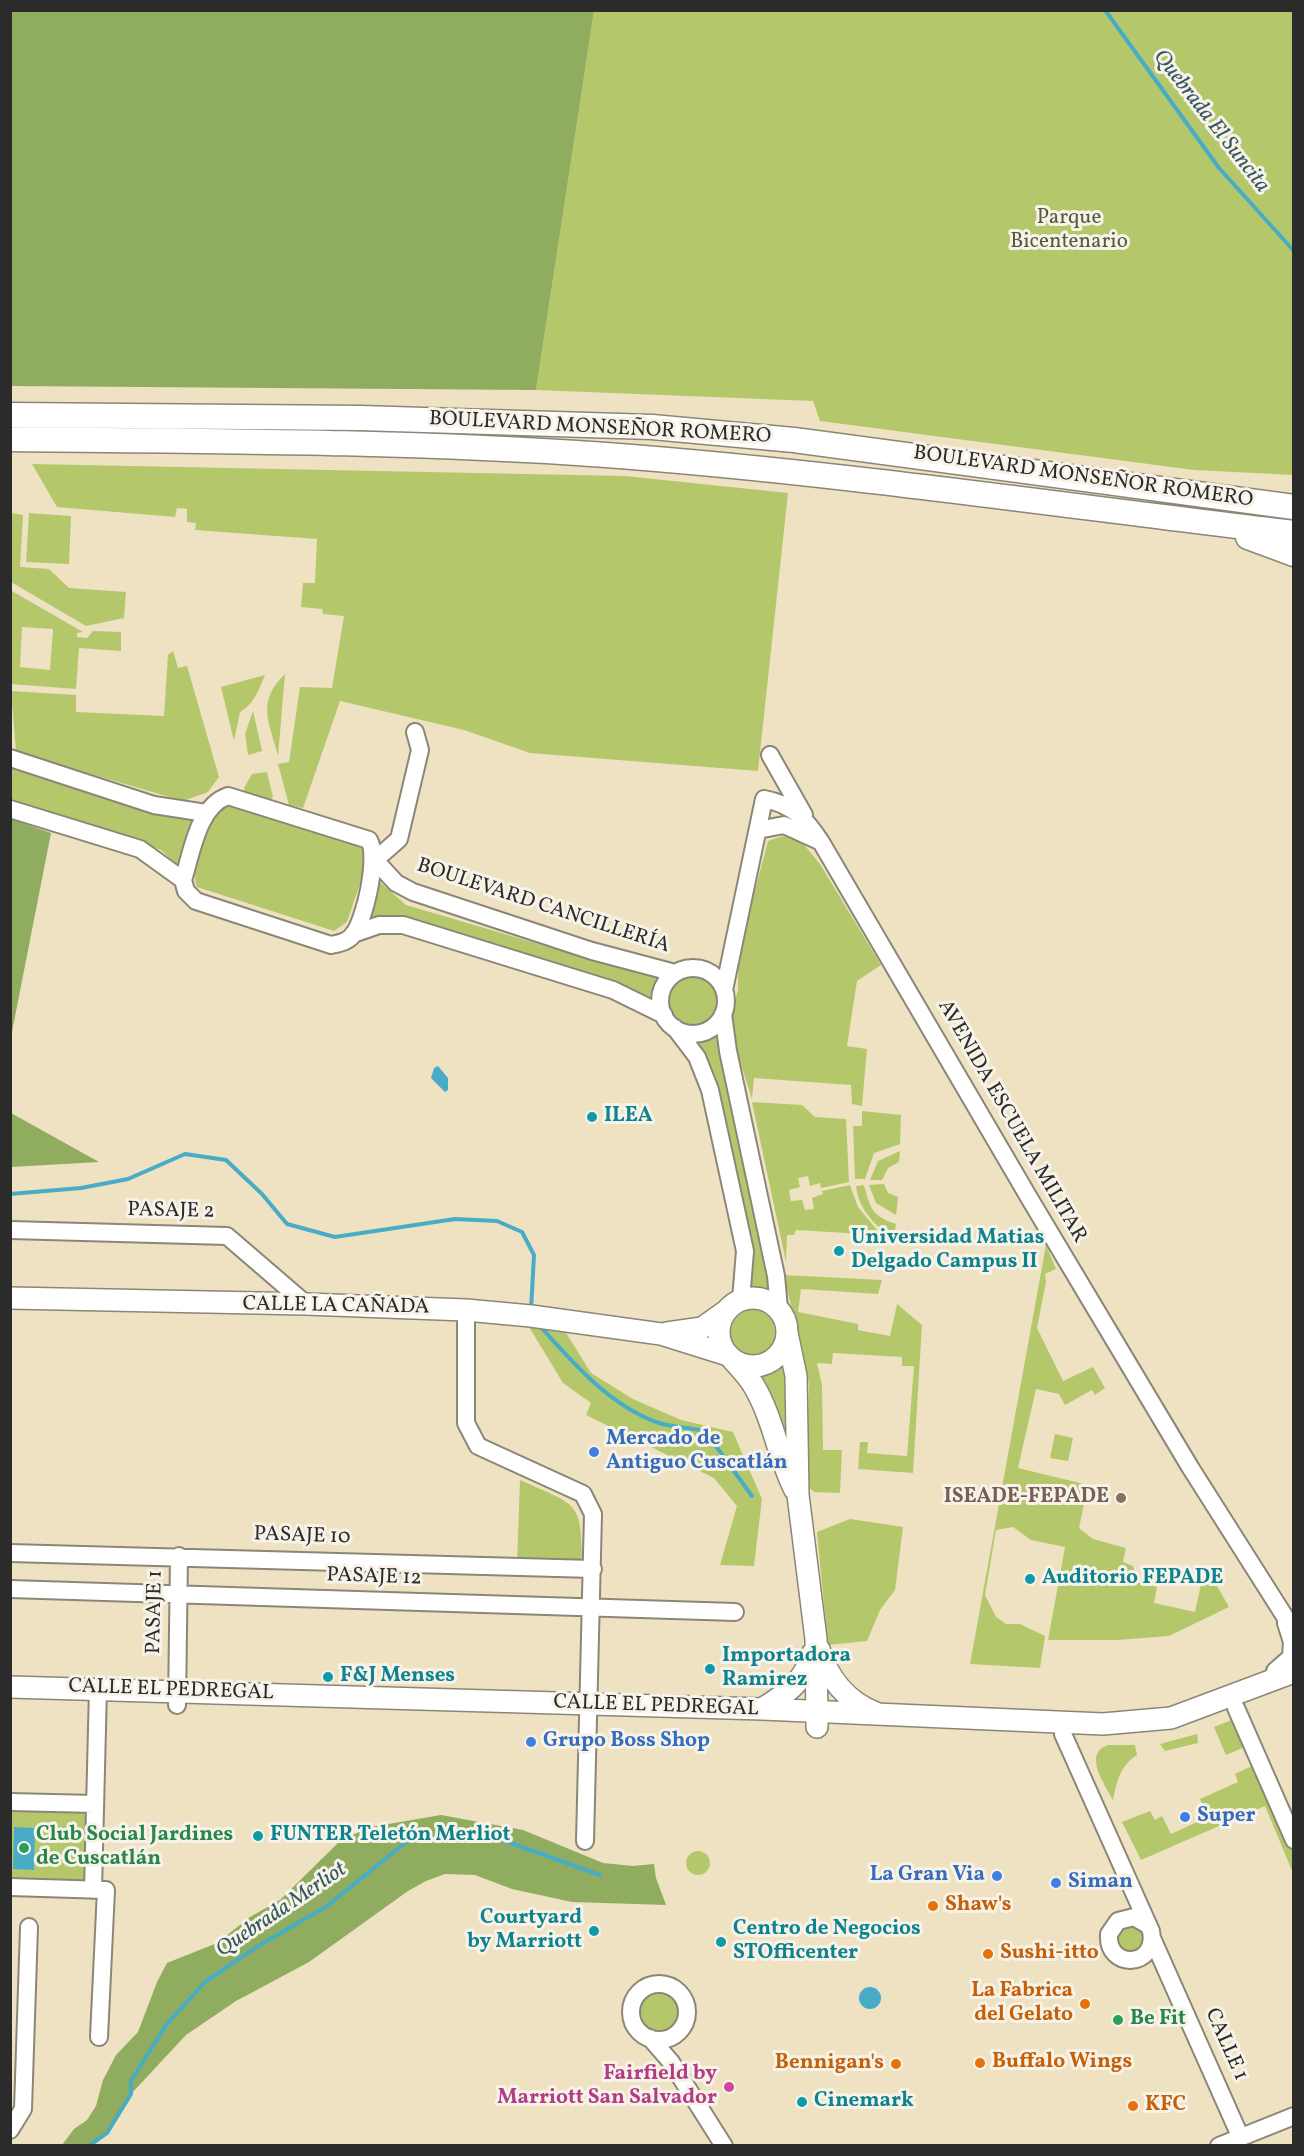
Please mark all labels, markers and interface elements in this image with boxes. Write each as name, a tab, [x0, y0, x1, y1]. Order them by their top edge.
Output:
water label: Quebrada El Suncita	[1146, 45, 1274, 199]
park label: Parque Bicentenario	[1010, 206, 1128, 256]
street label: BOULEVARD MONSEÑOR ROMERO	[428, 407, 772, 451]
street label: BOULEVARD MONSEÑOR ROMERO	[912, 442, 1254, 514]
street label: BOULEVARD CANCILLERÍA	[413, 854, 673, 960]
street label: AVENIDA ESCUELA MILITAR	[931, 996, 1091, 1248]
place label: ILEA	[604, 1104, 653, 1130]
marker: ILEA	[585, 1110, 599, 1124]
street label: PASAJE 2	[127, 1199, 215, 1225]
place label: Universidad Matias Delgado Campus II	[851, 1226, 1045, 1276]
marker: Universidad Matias Delgado Campus II	[832, 1244, 846, 1258]
street label: CALLE LA CAÑADA	[242, 1293, 430, 1321]
place label: Mercado de Antiguo Cuscatlán	[606, 1427, 788, 1477]
marker: Mercado de Antiguo Cuscatlán	[587, 1445, 601, 1459]
place label: ISEADE-FEPADE	[944, 1485, 1109, 1511]
marker: ISEADE-FEPADE	[1114, 1491, 1128, 1505]
street label: PASAJE 10	[253, 1523, 351, 1551]
street label: PASAJE 12	[326, 1564, 422, 1592]
place label: Auditorio FEPADE	[1042, 1566, 1223, 1592]
street label: PASAJE 1	[143, 1570, 169, 1654]
marker: Auditorio FEPADE	[1023, 1572, 1037, 1586]
place label: Importadora Ramirez	[722, 1644, 851, 1694]
marker: Importadora Ramirez	[703, 1662, 717, 1676]
place label: F&J Menses	[340, 1664, 455, 1690]
marker: F&J Menses	[321, 1670, 335, 1684]
street label: CALLE EL PEDREGAL	[68, 1675, 274, 1707]
street label: CALLE EL PEDREGAL	[553, 1691, 759, 1723]
place label: Grupo Boss Shop	[543, 1729, 710, 1755]
marker: Grupo Boss Shop	[524, 1735, 538, 1749]
place label: Super	[1197, 1804, 1255, 1830]
marker: Super	[1178, 1810, 1192, 1824]
place label: Club Social Jardines de Cuscatlán	[36, 1823, 233, 1873]
place label: FUNTER Teletón Merliot	[270, 1823, 510, 1849]
marker: FUNTER Teletón Merliot	[251, 1829, 265, 1843]
marker: Club Social Jardines de Cuscatlán	[17, 1841, 31, 1855]
water label: Quebrada Merliot	[212, 1858, 352, 1964]
place label: La Gran Via	[870, 1863, 985, 1889]
marker: La Gran Via	[990, 1869, 1004, 1883]
place label: Siman	[1068, 1870, 1133, 1896]
marker: Siman	[1049, 1876, 1063, 1890]
place label: Shaw's	[945, 1893, 1012, 1919]
marker: Shaw's	[926, 1899, 940, 1913]
place label: Courtyard by Marriott	[467, 1906, 582, 1956]
place label: Centro de Negocios STOfficenter	[733, 1917, 921, 1967]
marker: Courtyard by Marriott	[587, 1924, 601, 1938]
marker: Centro de Negocios STOfficenter	[714, 1935, 728, 1949]
place label: Sushi-itto	[1000, 1941, 1099, 1967]
marker: Sushi-itto	[981, 1947, 995, 1961]
place label: La Fabrica del Gelato	[971, 1979, 1073, 2029]
marker: La Fabrica del Gelato	[1078, 1997, 1092, 2011]
street label: CALLE 1	[1198, 2005, 1252, 2085]
place label: Be Fit	[1130, 2007, 1186, 2033]
marker: Be Fit	[1111, 2013, 1125, 2027]
place label: Buffalo Wings	[992, 2050, 1132, 2076]
place label: Bennigan's	[775, 2051, 884, 2077]
marker: Buffalo Wings	[973, 2056, 987, 2070]
marker: Bennigan's	[889, 2057, 903, 2071]
place label: Fairfield by Marriott San Salvador	[497, 2062, 717, 2112]
marker: Fairfield by Marriott San Salvador	[722, 2080, 736, 2094]
place label: Cinemark	[814, 2089, 914, 2115]
place label: KFC	[1145, 2093, 1186, 2119]
marker: Cinemark	[795, 2095, 809, 2109]
marker: KFC	[1126, 2099, 1140, 2113]

